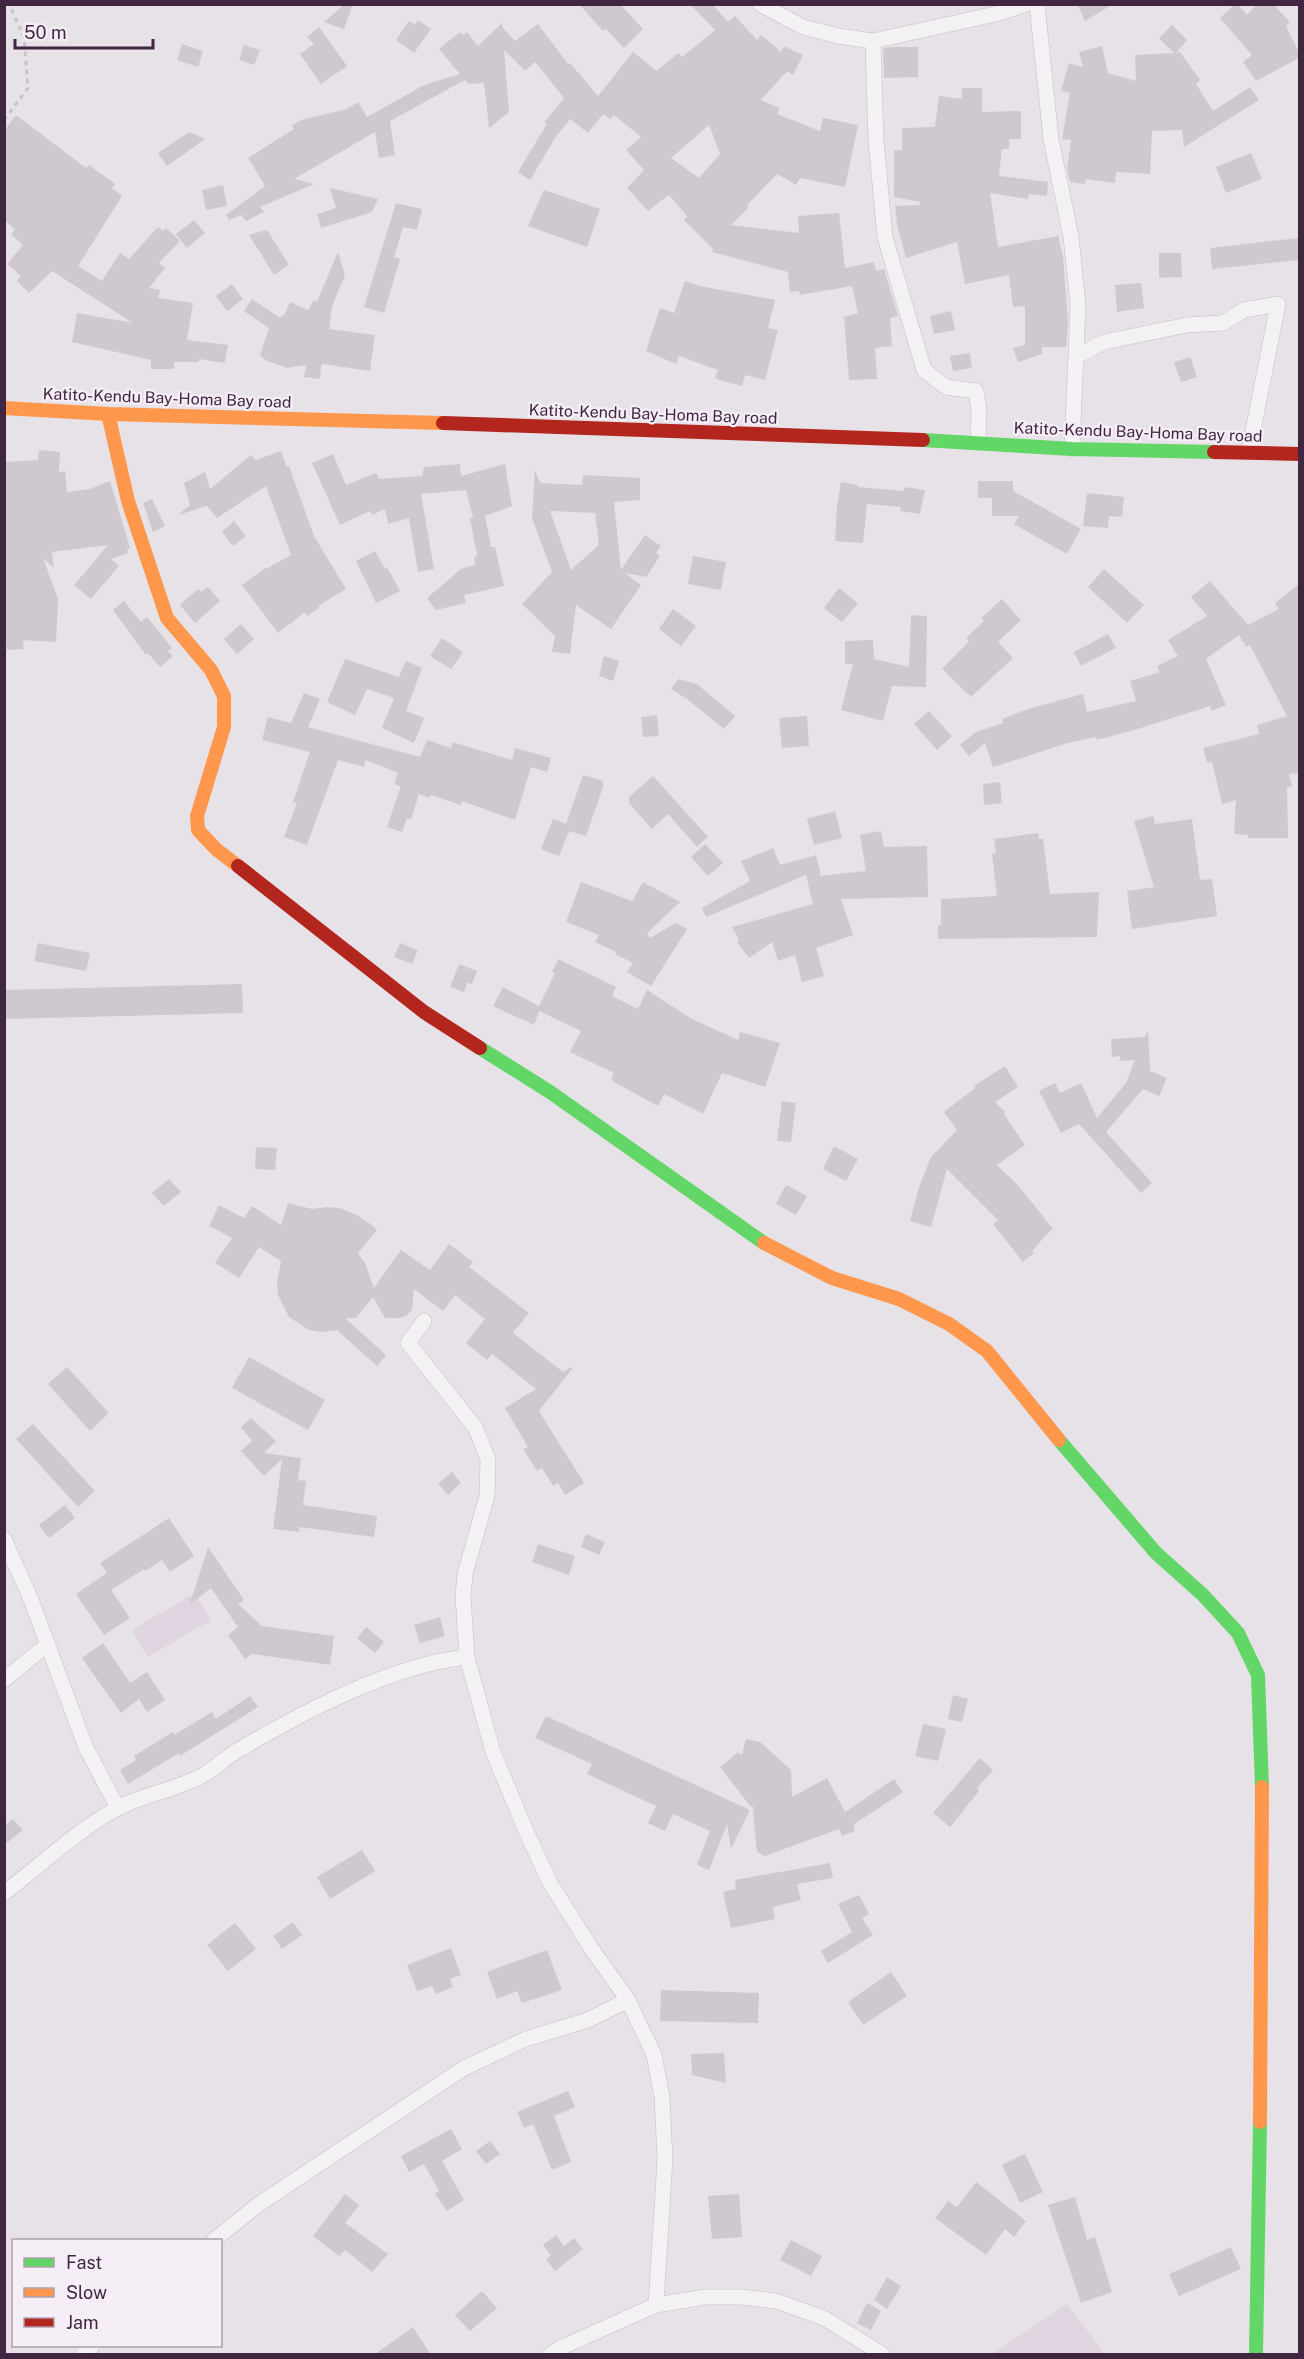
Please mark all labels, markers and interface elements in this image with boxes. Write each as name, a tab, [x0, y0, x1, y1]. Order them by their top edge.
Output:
scale bar	[15, 12, 153, 50]
text: 50 m	[24, 22, 67, 43]
street label: Katito-Kendu Bay-Homa Bay road	[42, 384, 292, 412]
street label: Katito-Kendu Bay-Homa Bay road	[528, 400, 778, 428]
street label: Katito-Kendu Bay-Homa Bay road	[1013, 418, 1263, 446]
legend	[12, 2239, 222, 2347]
text: Fast	[66, 2252, 102, 2273]
text: Slow	[66, 2282, 107, 2303]
text: Jam	[66, 2312, 99, 2333]

